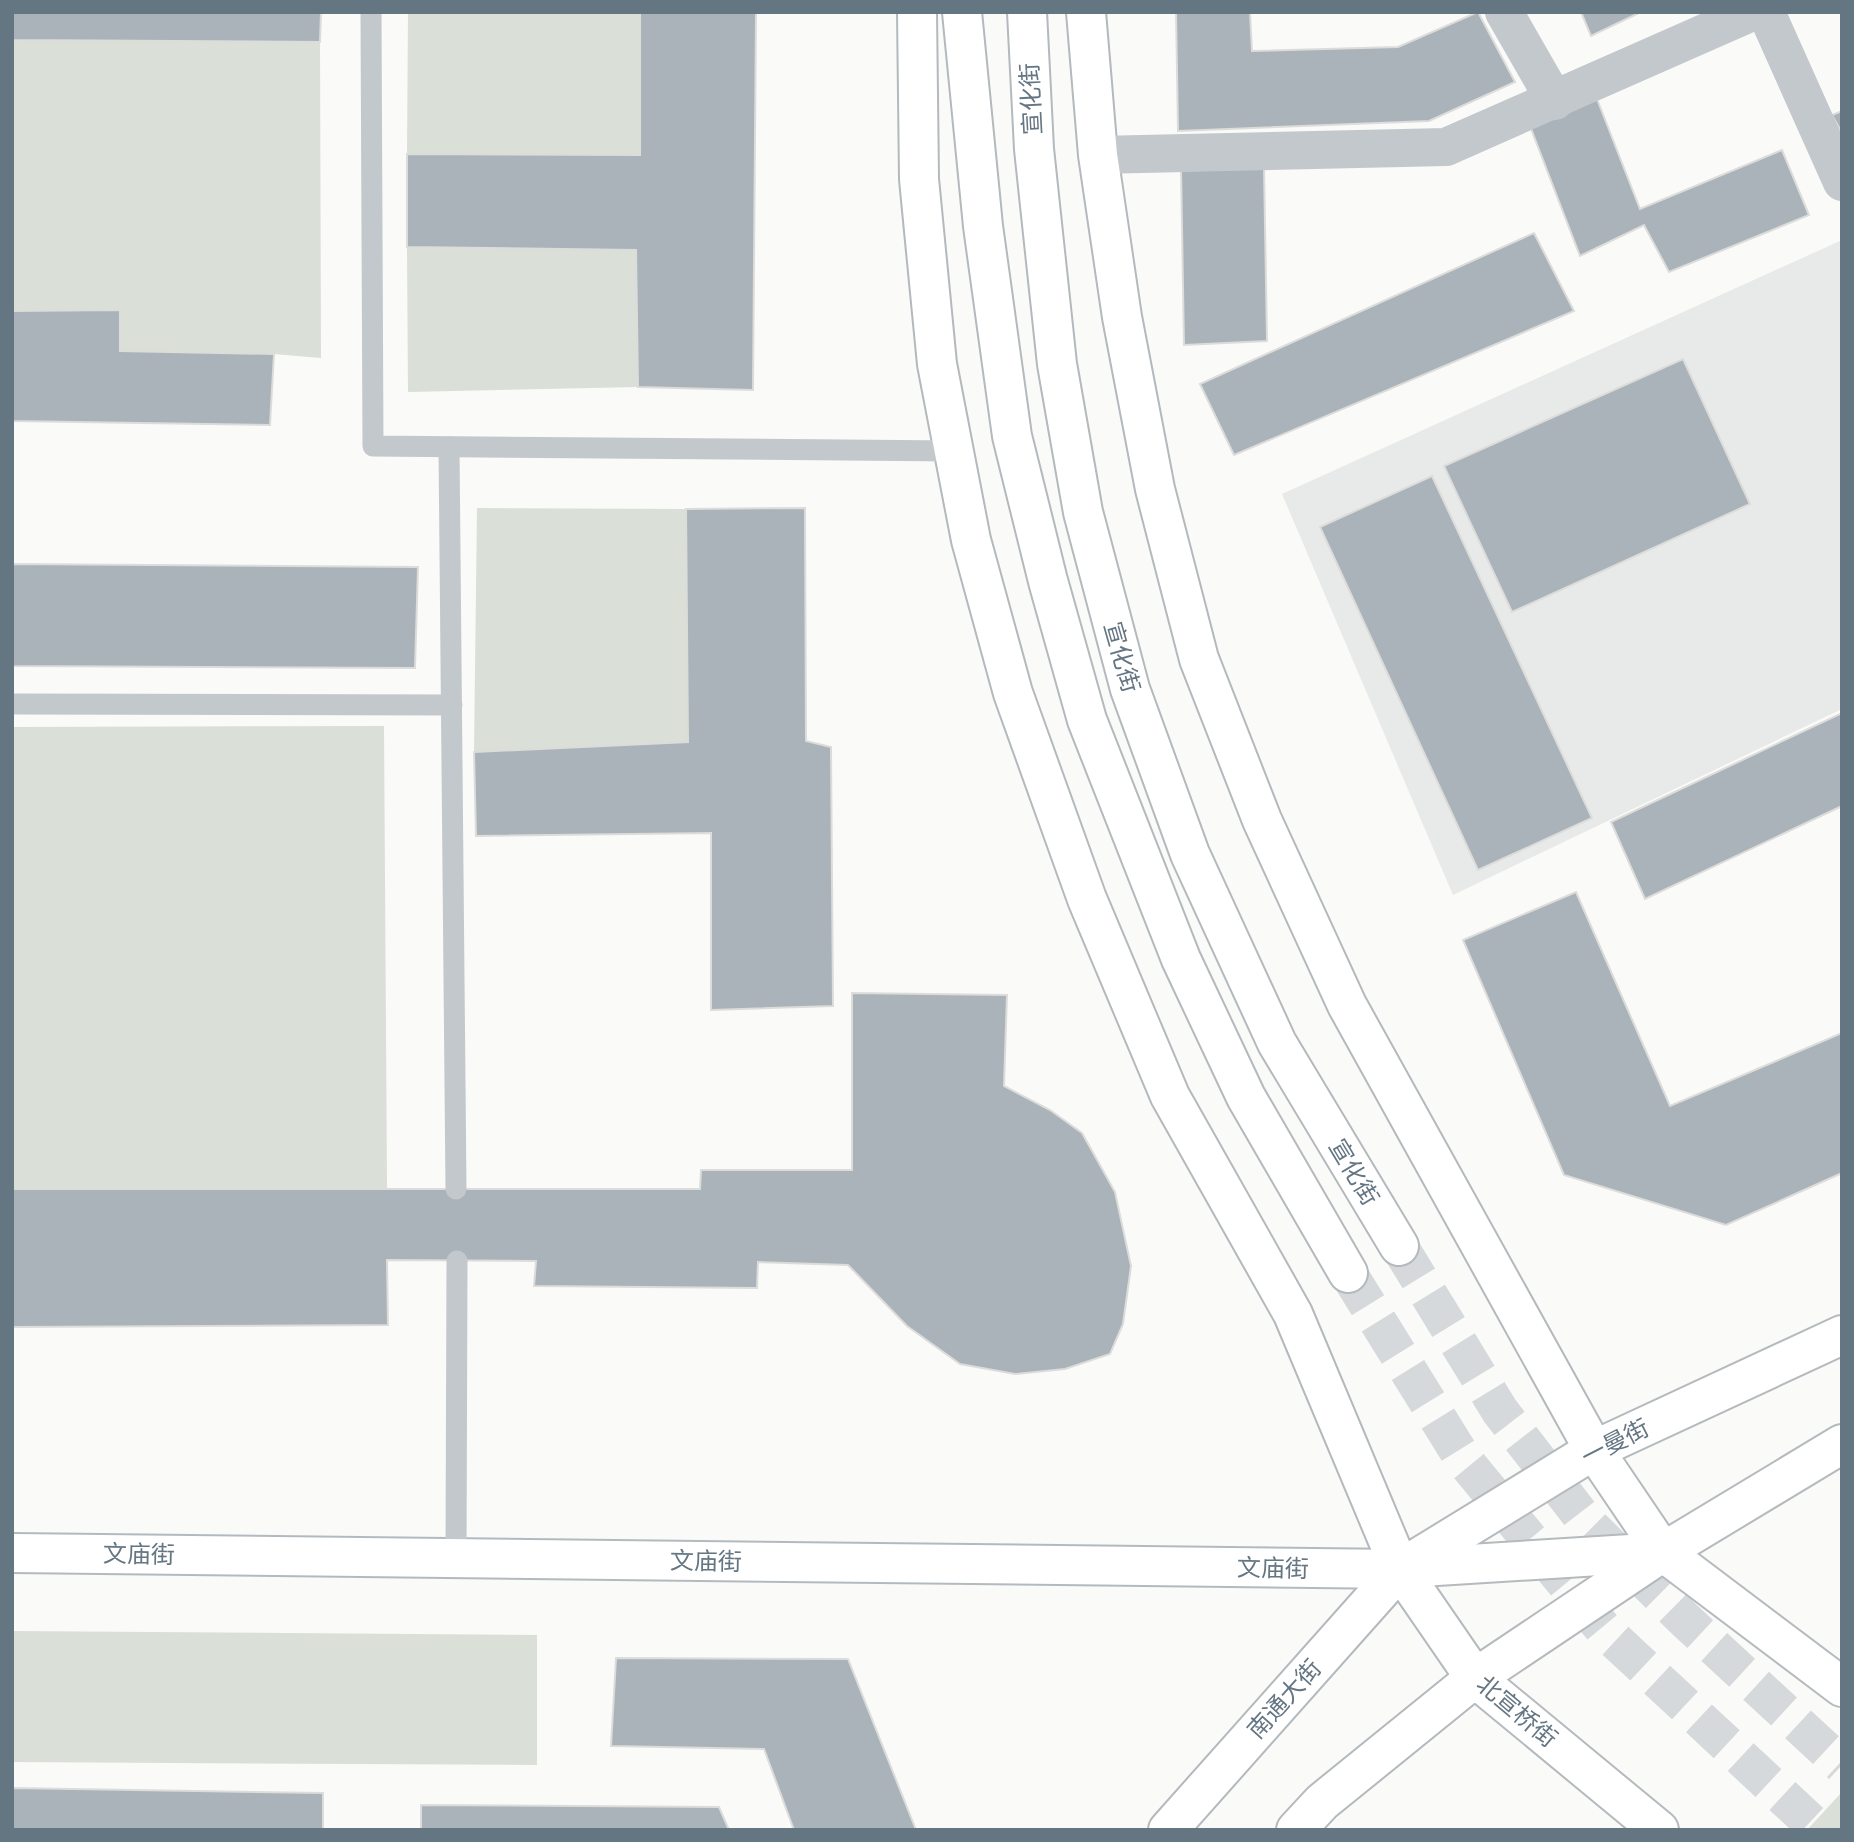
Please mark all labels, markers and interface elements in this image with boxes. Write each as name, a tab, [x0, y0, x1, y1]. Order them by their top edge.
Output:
street label: 宣化街	[1014, 62, 1048, 136]
street label: 宣化街	[1097, 618, 1147, 696]
street label: 宣化街	[1322, 1133, 1386, 1211]
street label: 一曼街	[1576, 1412, 1654, 1472]
street label: 文庙街	[103, 1538, 175, 1570]
street label: 文庙街	[670, 1545, 742, 1577]
street label: 文庙街	[1237, 1552, 1309, 1584]
street label: 南通大街	[1240, 1653, 1328, 1745]
street label: 北宣桥街	[1470, 1668, 1564, 1754]

